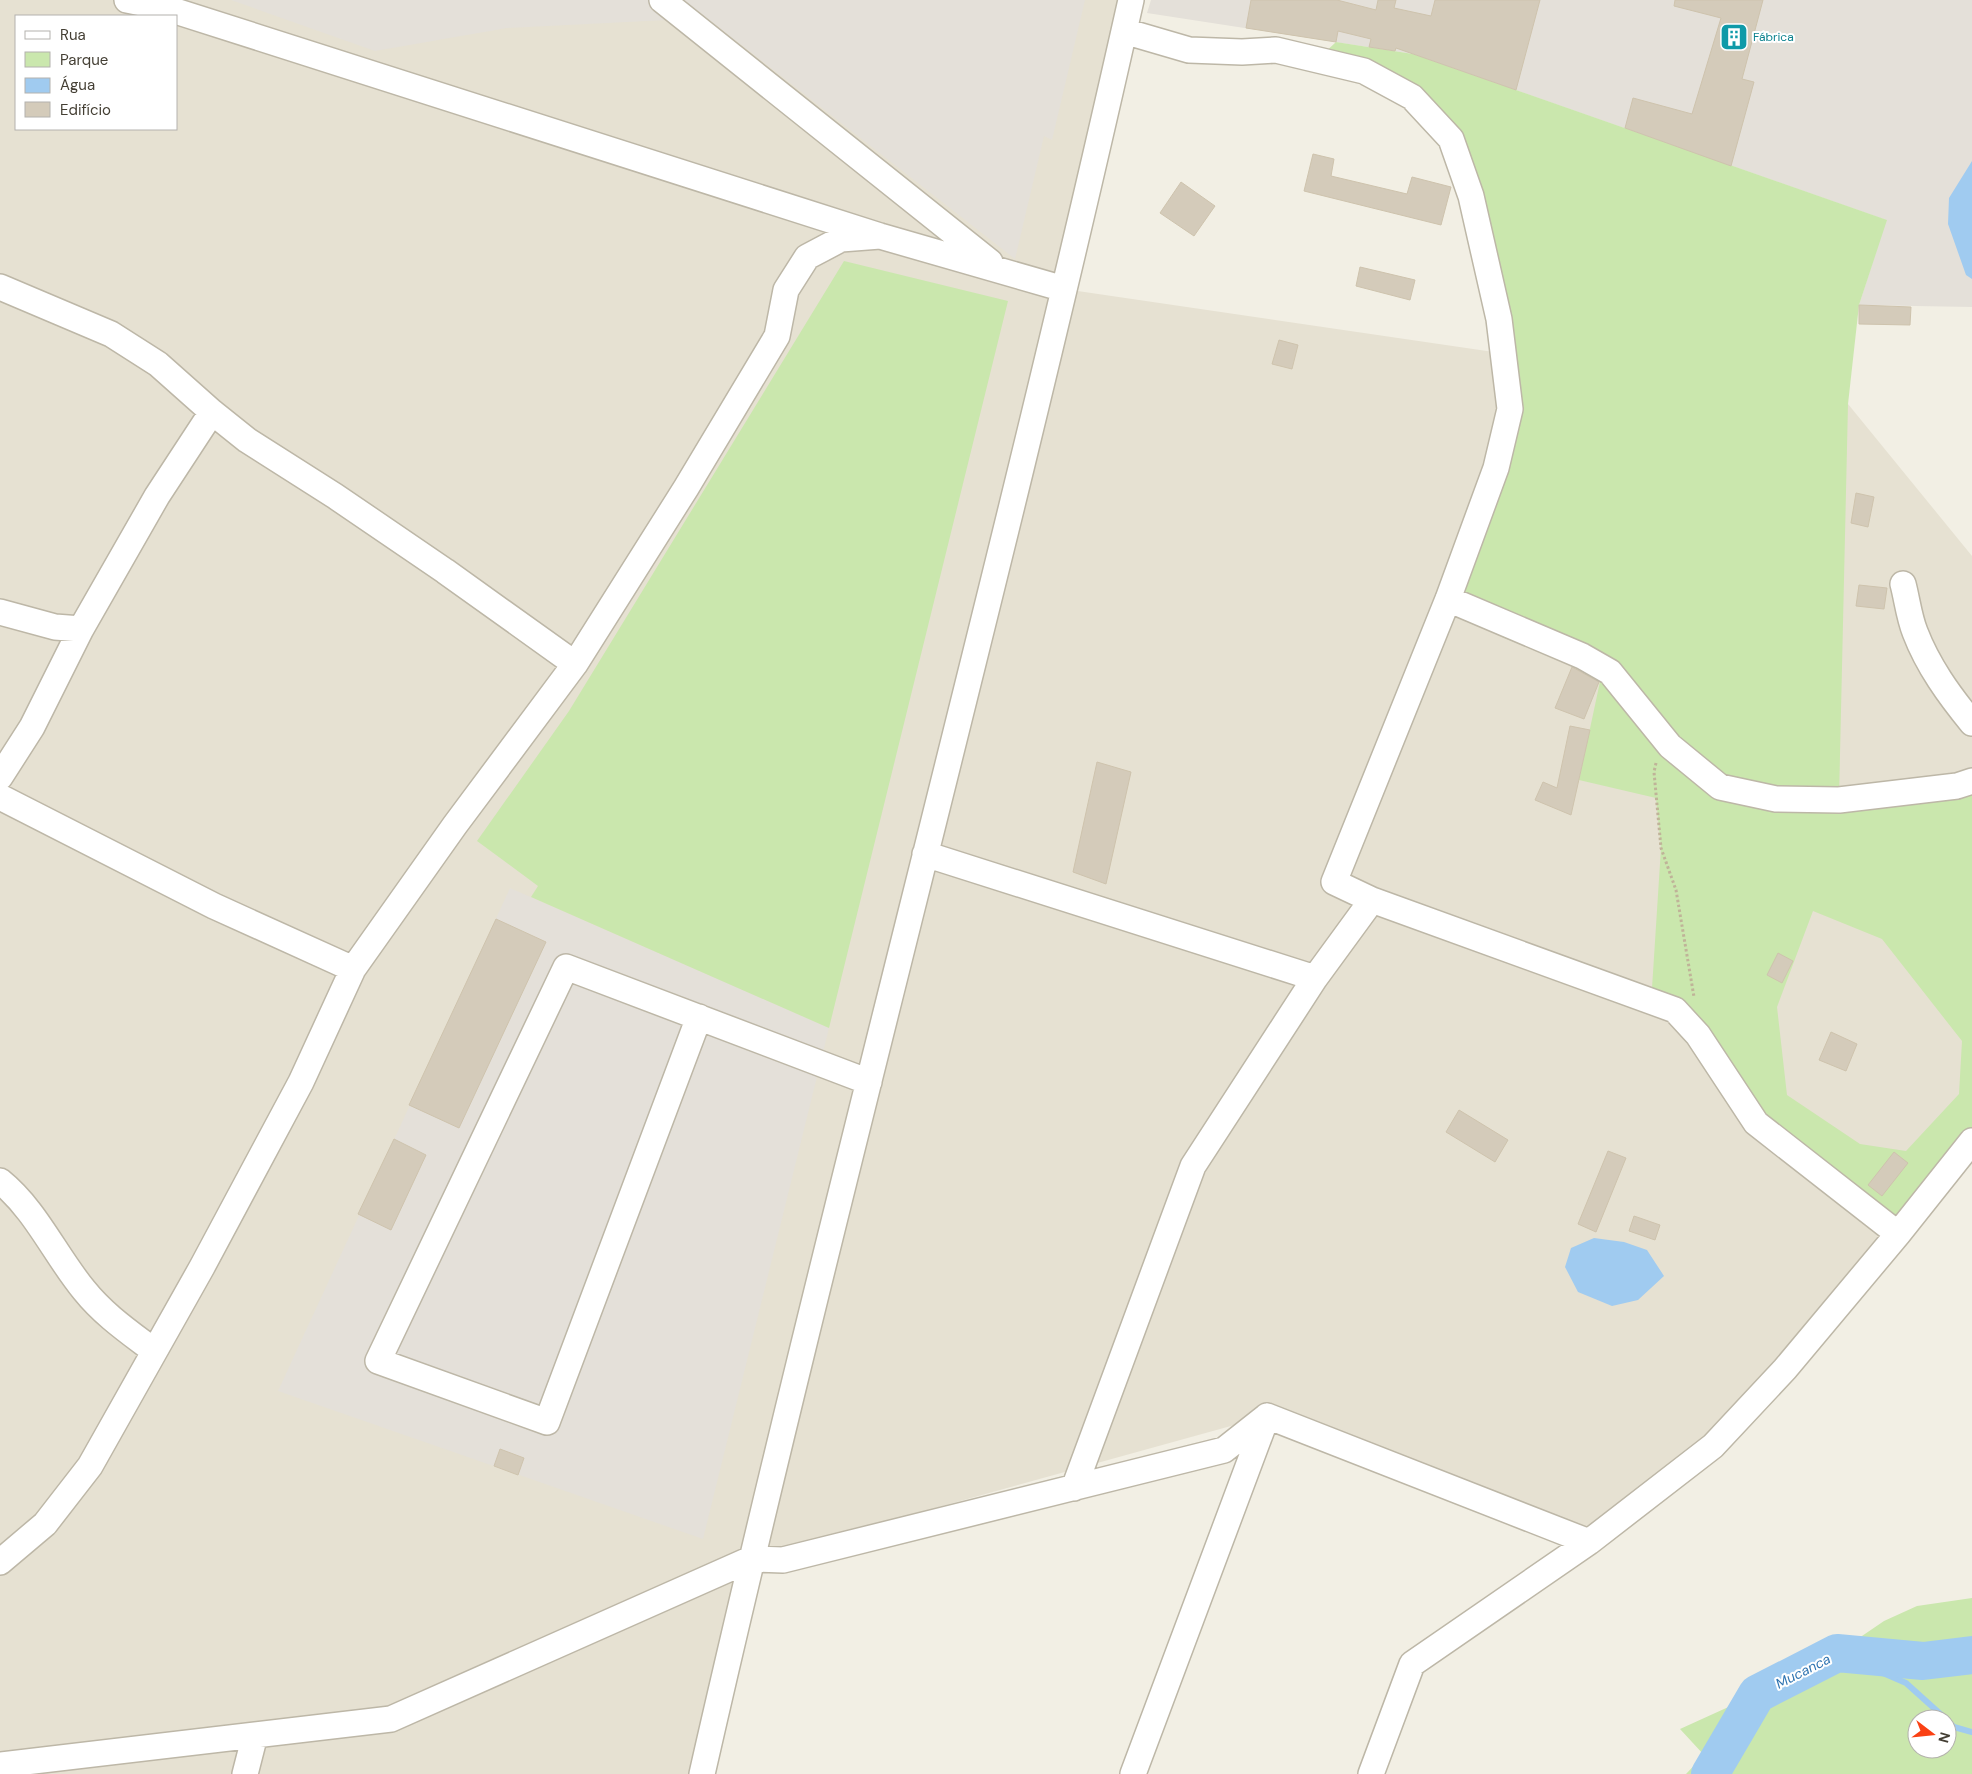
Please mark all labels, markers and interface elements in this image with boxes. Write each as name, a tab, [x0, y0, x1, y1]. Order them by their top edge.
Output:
legend	[15, 15, 178, 130]
building icon: Fábrica	[1719, 22, 1749, 52]
text: Rua	[60, 25, 86, 45]
place label: Fábrica	[1753, 29, 1794, 45]
text: Parque	[60, 50, 108, 70]
text: Água	[60, 75, 95, 95]
text: Edifício	[60, 100, 111, 120]
water label: Mucanca	[1772, 1649, 1834, 1693]
north arrow	[1907, 1709, 1957, 1759]
text: N	[1934, 1730, 1955, 1745]

